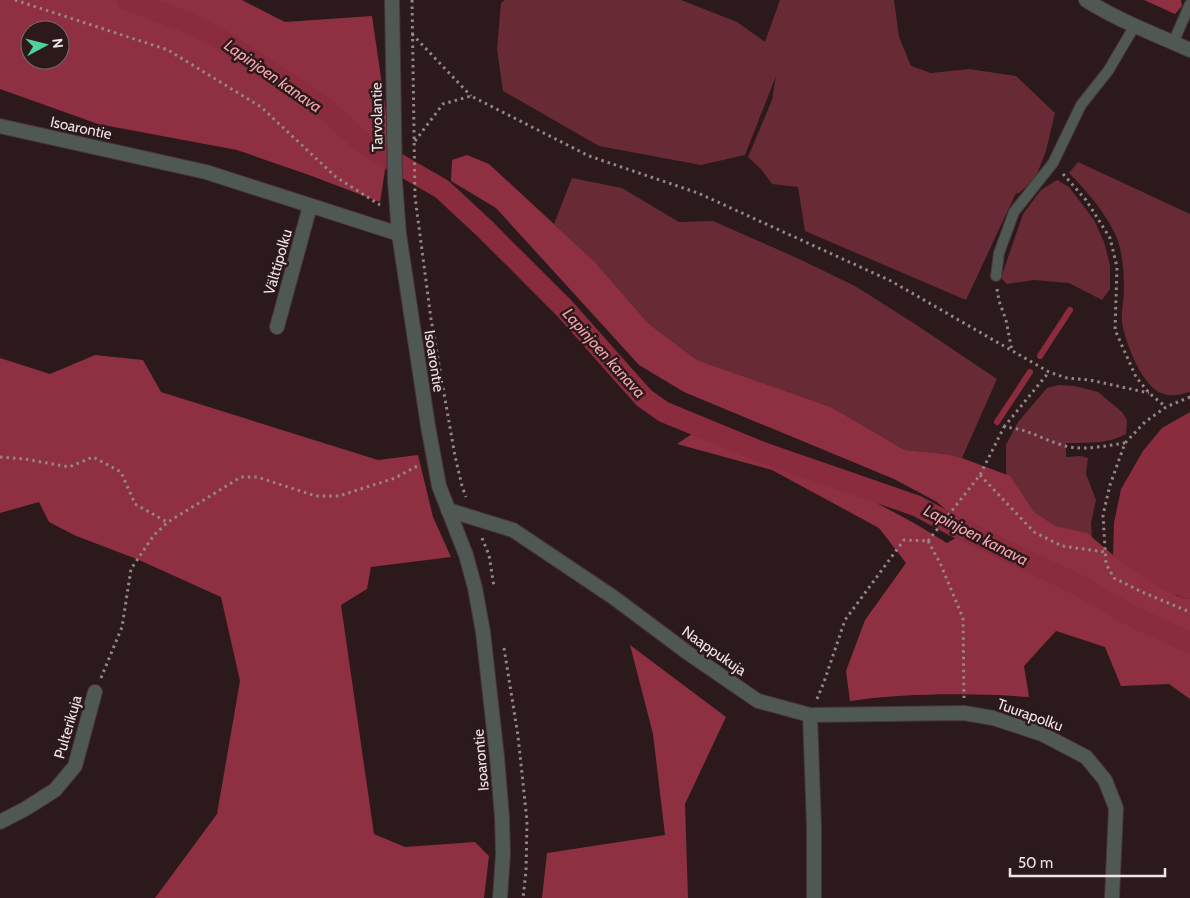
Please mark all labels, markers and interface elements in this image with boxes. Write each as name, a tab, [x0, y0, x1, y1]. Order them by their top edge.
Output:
north arrow	[20, 20, 70, 70]
water label: Lapinjoen kanava	[221, 35, 325, 117]
text: N	[48, 37, 67, 49]
street label: Tarvolantie	[367, 82, 387, 152]
street label: Isoarontie	[49, 113, 114, 143]
street label: Välttipolku	[260, 227, 296, 297]
water label: Lapinjoen kanava	[559, 304, 649, 402]
street label: Isoarontie	[420, 329, 448, 393]
water label: Lapinjoen kanava	[921, 501, 1031, 569]
street label: Naappukuja	[678, 622, 750, 680]
street label: Pulterikuja	[50, 692, 86, 761]
street label: Tuurapolku	[995, 695, 1065, 735]
street label: Isoarontie	[469, 728, 493, 792]
scale bar	[1010, 846, 1165, 878]
text: 50 m	[1018, 854, 1053, 872]

